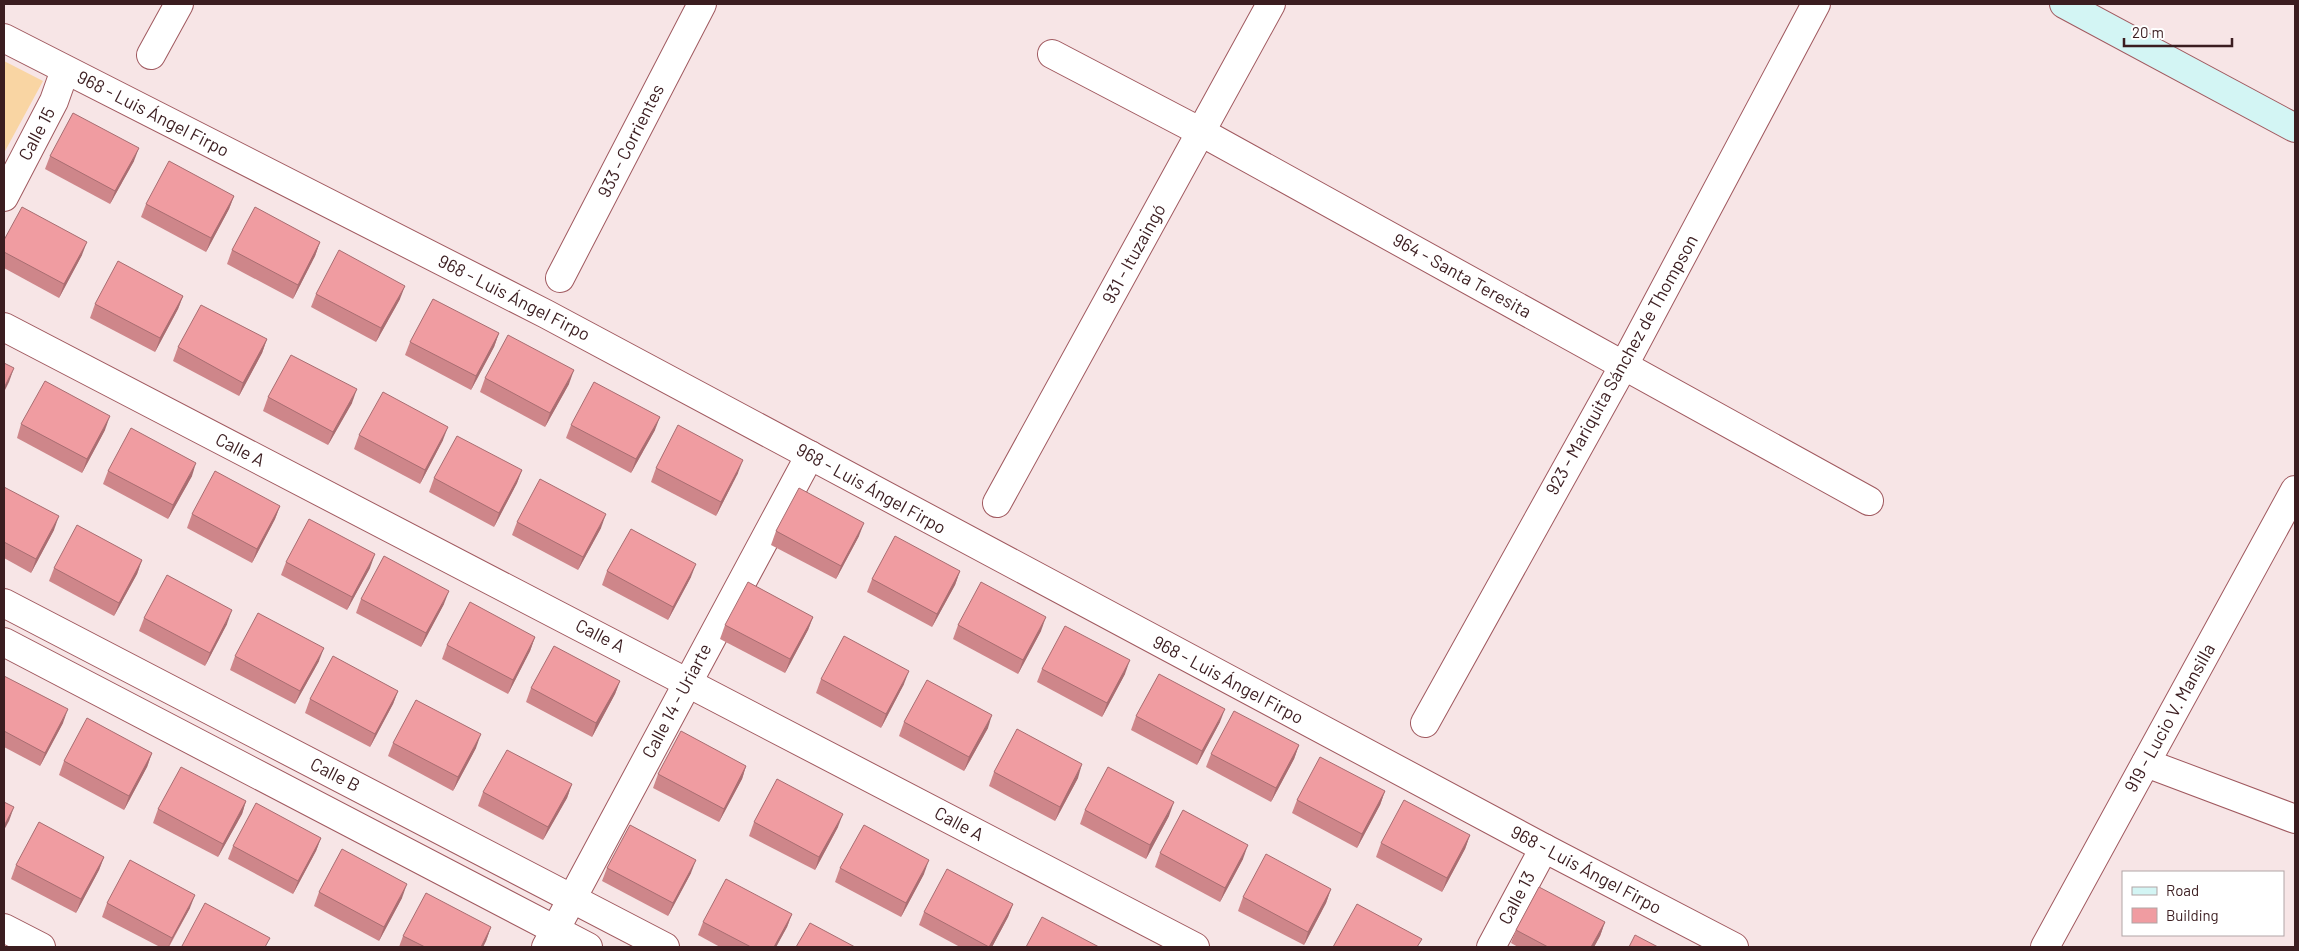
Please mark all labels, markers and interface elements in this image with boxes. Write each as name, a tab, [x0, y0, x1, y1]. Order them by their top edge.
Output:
scale bar	[2124, 15, 2232, 47]
text: 20 m	[2132, 23, 2164, 41]
street label: 968 - Luis Ángel Firpo	[74, 65, 233, 161]
street label: 933 - Corrientes	[592, 80, 668, 201]
street label: Calle 15	[13, 103, 59, 164]
street label: 931 - Ituzaingó	[1097, 200, 1170, 307]
street label: 964 - Santa Teresita	[1389, 228, 1536, 322]
street label: 923 - Mariquita Sánchez de Thompson	[1540, 231, 1702, 499]
street label: 968 - Luis Ángel Firpo	[435, 249, 594, 345]
street label: Calle A	[212, 427, 269, 471]
street label: 968 - Luis Ángel Firpo	[793, 438, 950, 538]
street label: Calle A	[572, 613, 629, 657]
street label: 968 - Luis Ángel Firpo	[1149, 630, 1308, 728]
street label: Calle 14 - Uriarte	[637, 639, 716, 762]
street label: 919 - Lucio V. Mansilla	[2119, 639, 2219, 796]
street label: Calle B	[307, 752, 364, 796]
street label: Calle A	[931, 801, 988, 845]
street label: 968 - Luis Ángel Firpo	[1507, 820, 1666, 918]
street label: Calle 13	[1493, 867, 1539, 928]
legend	[2122, 871, 2284, 936]
text: Road	[2166, 881, 2199, 899]
text: Building	[2166, 906, 2219, 924]

